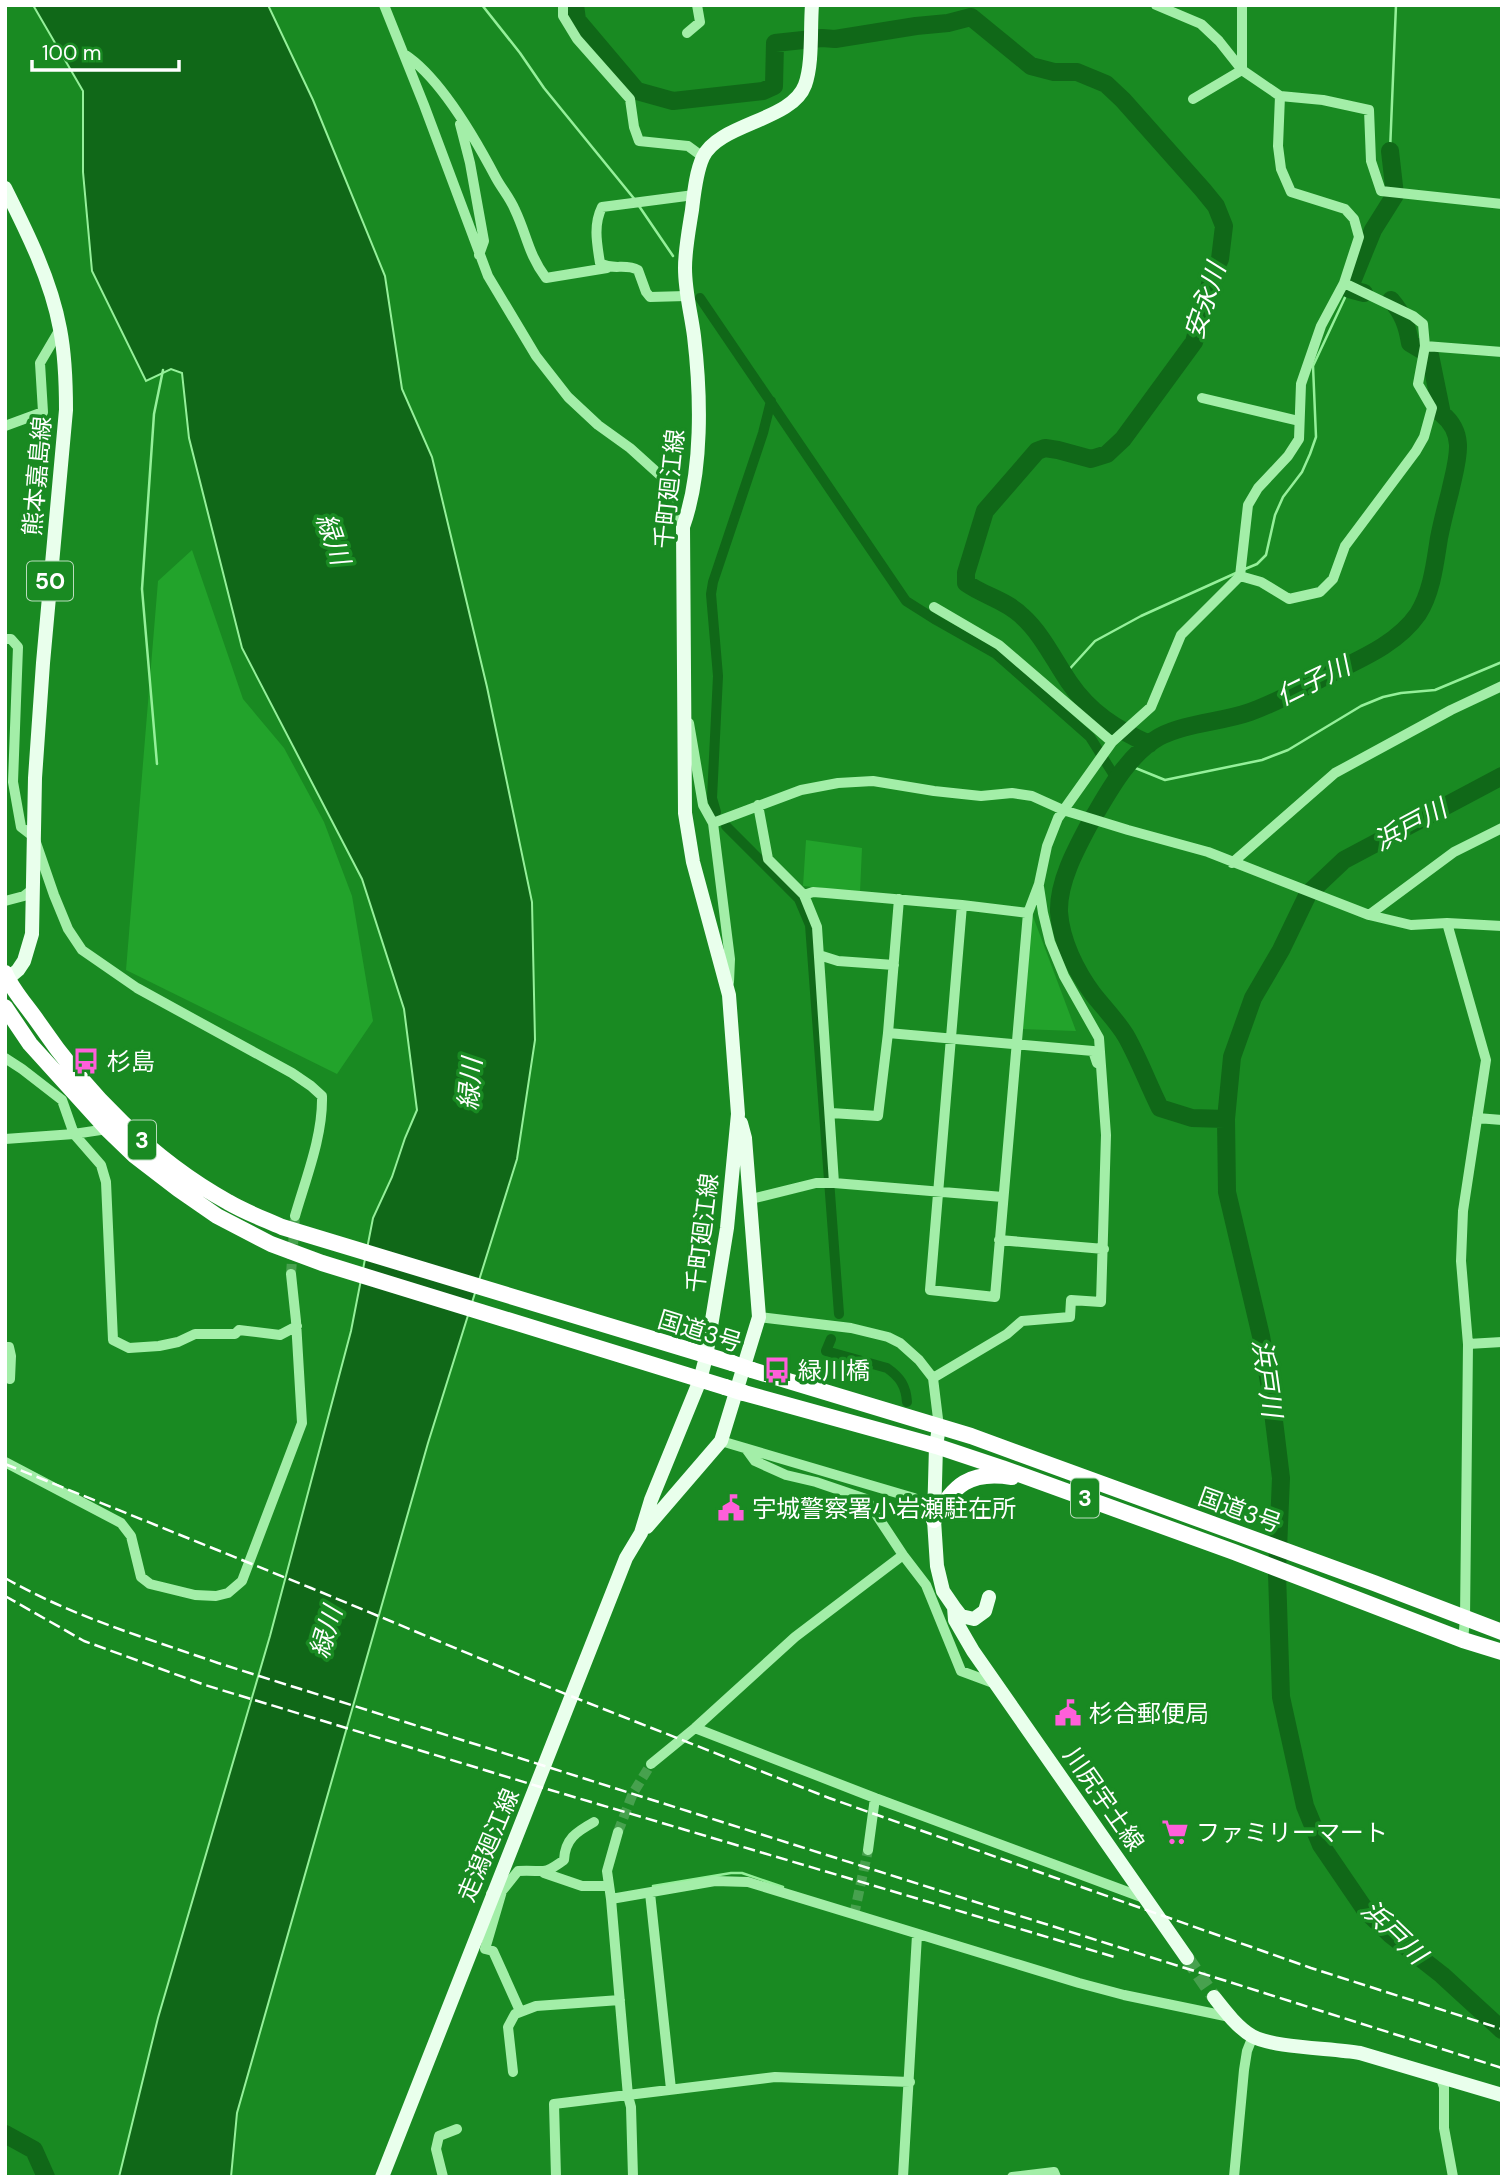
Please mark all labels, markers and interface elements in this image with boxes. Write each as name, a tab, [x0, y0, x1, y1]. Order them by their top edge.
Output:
scale bar	[32, 28, 178, 72]
text: 100 m	[42, 39, 102, 67]
water label: 安永川	[1177, 256, 1234, 343]
street label: 熊本嘉島線	[16, 415, 58, 537]
street label: 千町廻江線	[647, 428, 691, 550]
water label: 緑川	[308, 509, 359, 572]
road number: 50	[27, 562, 73, 600]
water label: 仁子川	[1270, 647, 1358, 713]
water label: 浜戸川	[1368, 790, 1455, 858]
bus stop icon: 杉島	[71, 1046, 101, 1076]
place label: 杉島	[107, 1046, 155, 1077]
water label: 緑川	[451, 1054, 489, 1111]
road number: 3	[128, 1120, 156, 1160]
street label: 千町廻江線	[679, 1172, 725, 1294]
street label: 国道3号	[654, 1304, 746, 1358]
water label: 浜戸川	[1245, 1337, 1290, 1422]
bus stop icon: 緑川橋	[762, 1355, 792, 1385]
place label: 緑川橋	[798, 1355, 870, 1386]
road number: 3	[1071, 1478, 1099, 1518]
street label: 国道3号	[1194, 1481, 1286, 1539]
public building icon: 宇城警察署小岩瀬駐在所	[716, 1493, 746, 1523]
place label: 宇城警察署小岩瀬駐在所	[752, 1493, 1016, 1524]
water label: 緑川	[302, 1599, 351, 1662]
public building icon: 杉合郵便局	[1053, 1698, 1083, 1728]
place label: 杉合郵便局	[1089, 1698, 1209, 1729]
street label: 川尻宇土線	[1057, 1741, 1151, 1857]
street label: 走潟廻江線	[450, 1784, 526, 1906]
supermarket icon: ファミリーマート	[1160, 1817, 1190, 1847]
place label: ファミリーマート	[1196, 1817, 1388, 1848]
water label: 浜戸川	[1354, 1893, 1436, 1973]

